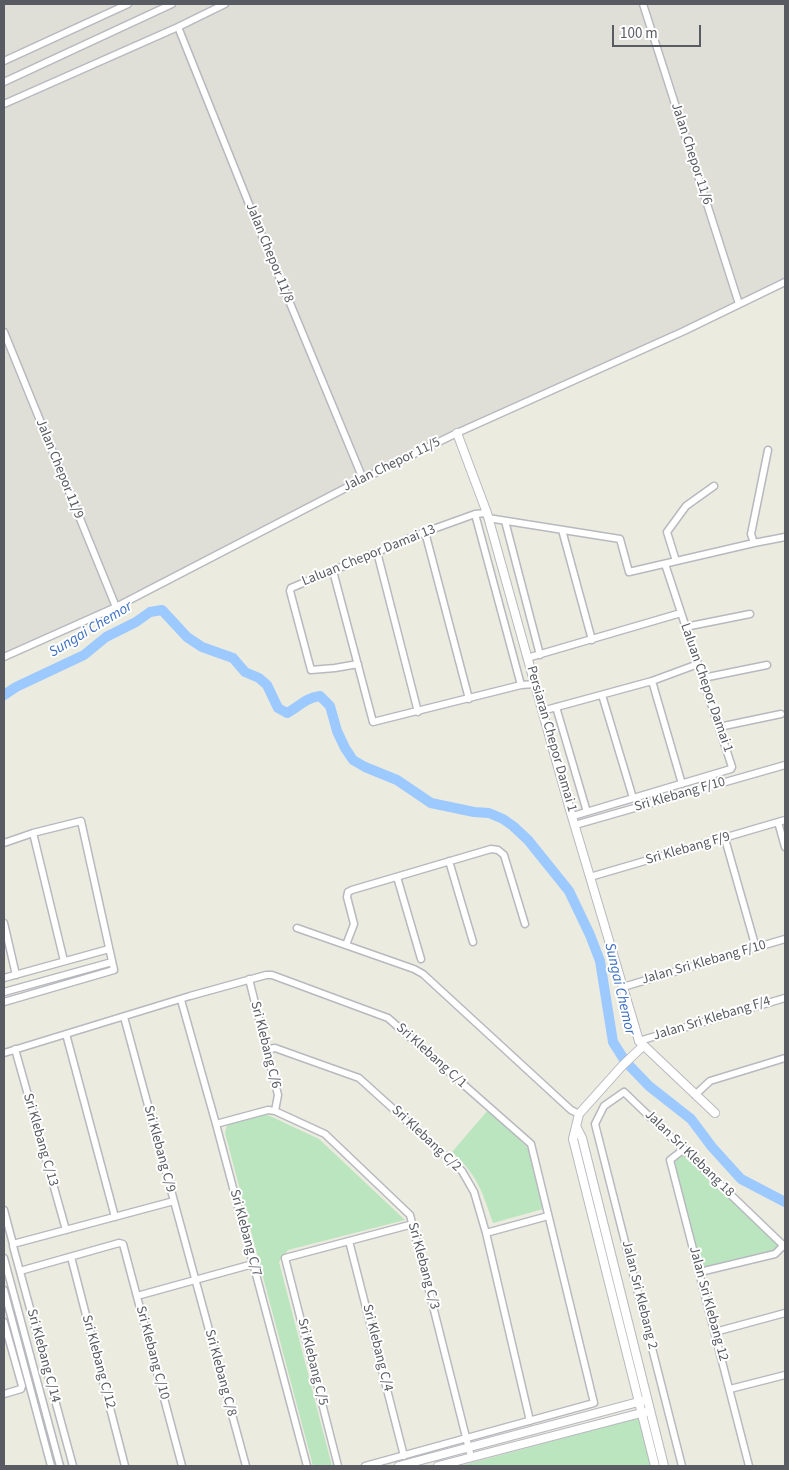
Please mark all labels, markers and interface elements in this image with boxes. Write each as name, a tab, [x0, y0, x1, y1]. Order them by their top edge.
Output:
scale bar	[614, 15, 703, 47]
text: 100 m	[620, 23, 658, 44]
street label: Jalan Chepor 11/6	[667, 101, 715, 207]
street label: Jalan Chepor 11/8	[241, 201, 297, 305]
street label: Jalan Chepor 11/9	[31, 417, 87, 521]
street label: Jalan Chepor 11/5	[341, 434, 443, 496]
street label: Laluan Chepor Damai 13	[300, 521, 438, 591]
water label: Sungai Chemor	[46, 598, 136, 662]
street label: Laluan Chepor Damai 1	[676, 621, 736, 755]
street label: Persiaran Chepor Damai 1	[522, 664, 580, 814]
street label: Sri Klebang F/10	[632, 774, 728, 816]
street label: Sri Klebang F/9	[644, 829, 732, 869]
street label: Jalan Sri Klebang F/10	[640, 937, 768, 989]
water label: Sungai Chemor	[600, 941, 638, 1037]
street label: Jalan Sri Klebang F/4	[651, 993, 773, 1045]
street label: Sri Klebang C/6	[246, 1000, 284, 1090]
street label: Sri Klebang C/1	[392, 1020, 470, 1092]
street label: Sri Klebang C/13	[19, 1091, 61, 1189]
street label: Sri Klebang C/2	[388, 1102, 464, 1176]
street label: Sri Klebang C/9	[139, 1104, 179, 1194]
street label: Jalan Sri Klebang 18	[641, 1107, 737, 1201]
street label: Sri Klebang C/7	[225, 1188, 265, 1278]
street label: Sri Klebang C/3	[403, 1221, 443, 1311]
street label: Jalan Sri Klebang 2	[617, 1239, 661, 1351]
street label: Jalan Sri Klebang 12	[685, 1245, 731, 1363]
street label: Sri Klebang C/4	[358, 1303, 396, 1393]
street label: Sri Klebang C/10	[131, 1304, 173, 1402]
street label: Sri Klebang C/14	[22, 1307, 64, 1405]
street label: Sri Klebang C/12	[77, 1313, 119, 1411]
street label: Sri Klebang C/5	[293, 1317, 331, 1407]
street label: Sri Klebang C/8	[200, 1328, 240, 1418]

